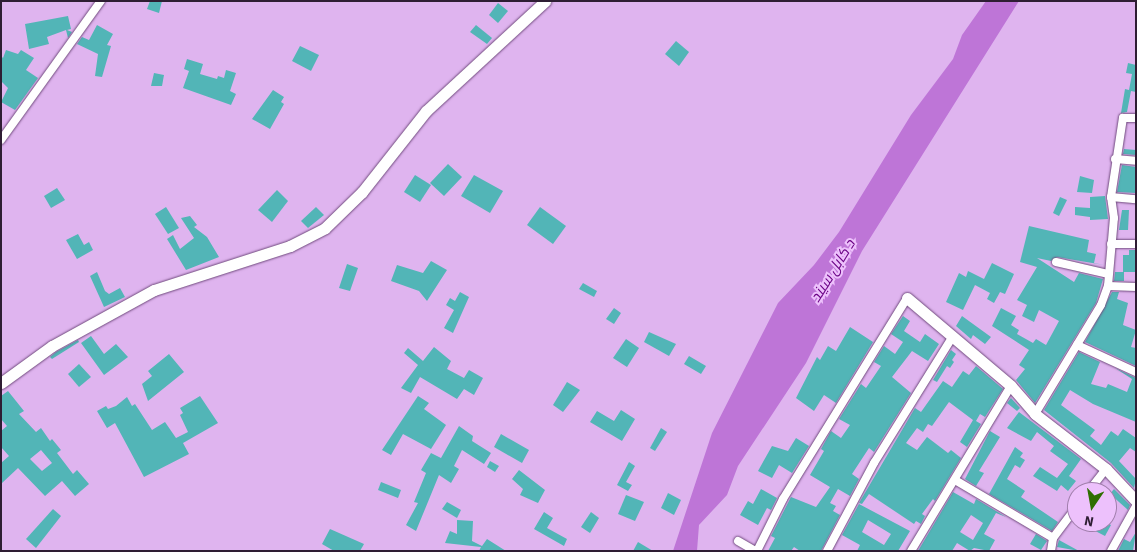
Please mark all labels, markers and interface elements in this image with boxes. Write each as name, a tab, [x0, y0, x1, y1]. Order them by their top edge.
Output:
water label: د کابل سيند	[807, 236, 859, 306]
north arrow	[1067, 482, 1117, 532]
text: N	[1082, 510, 1096, 531]

